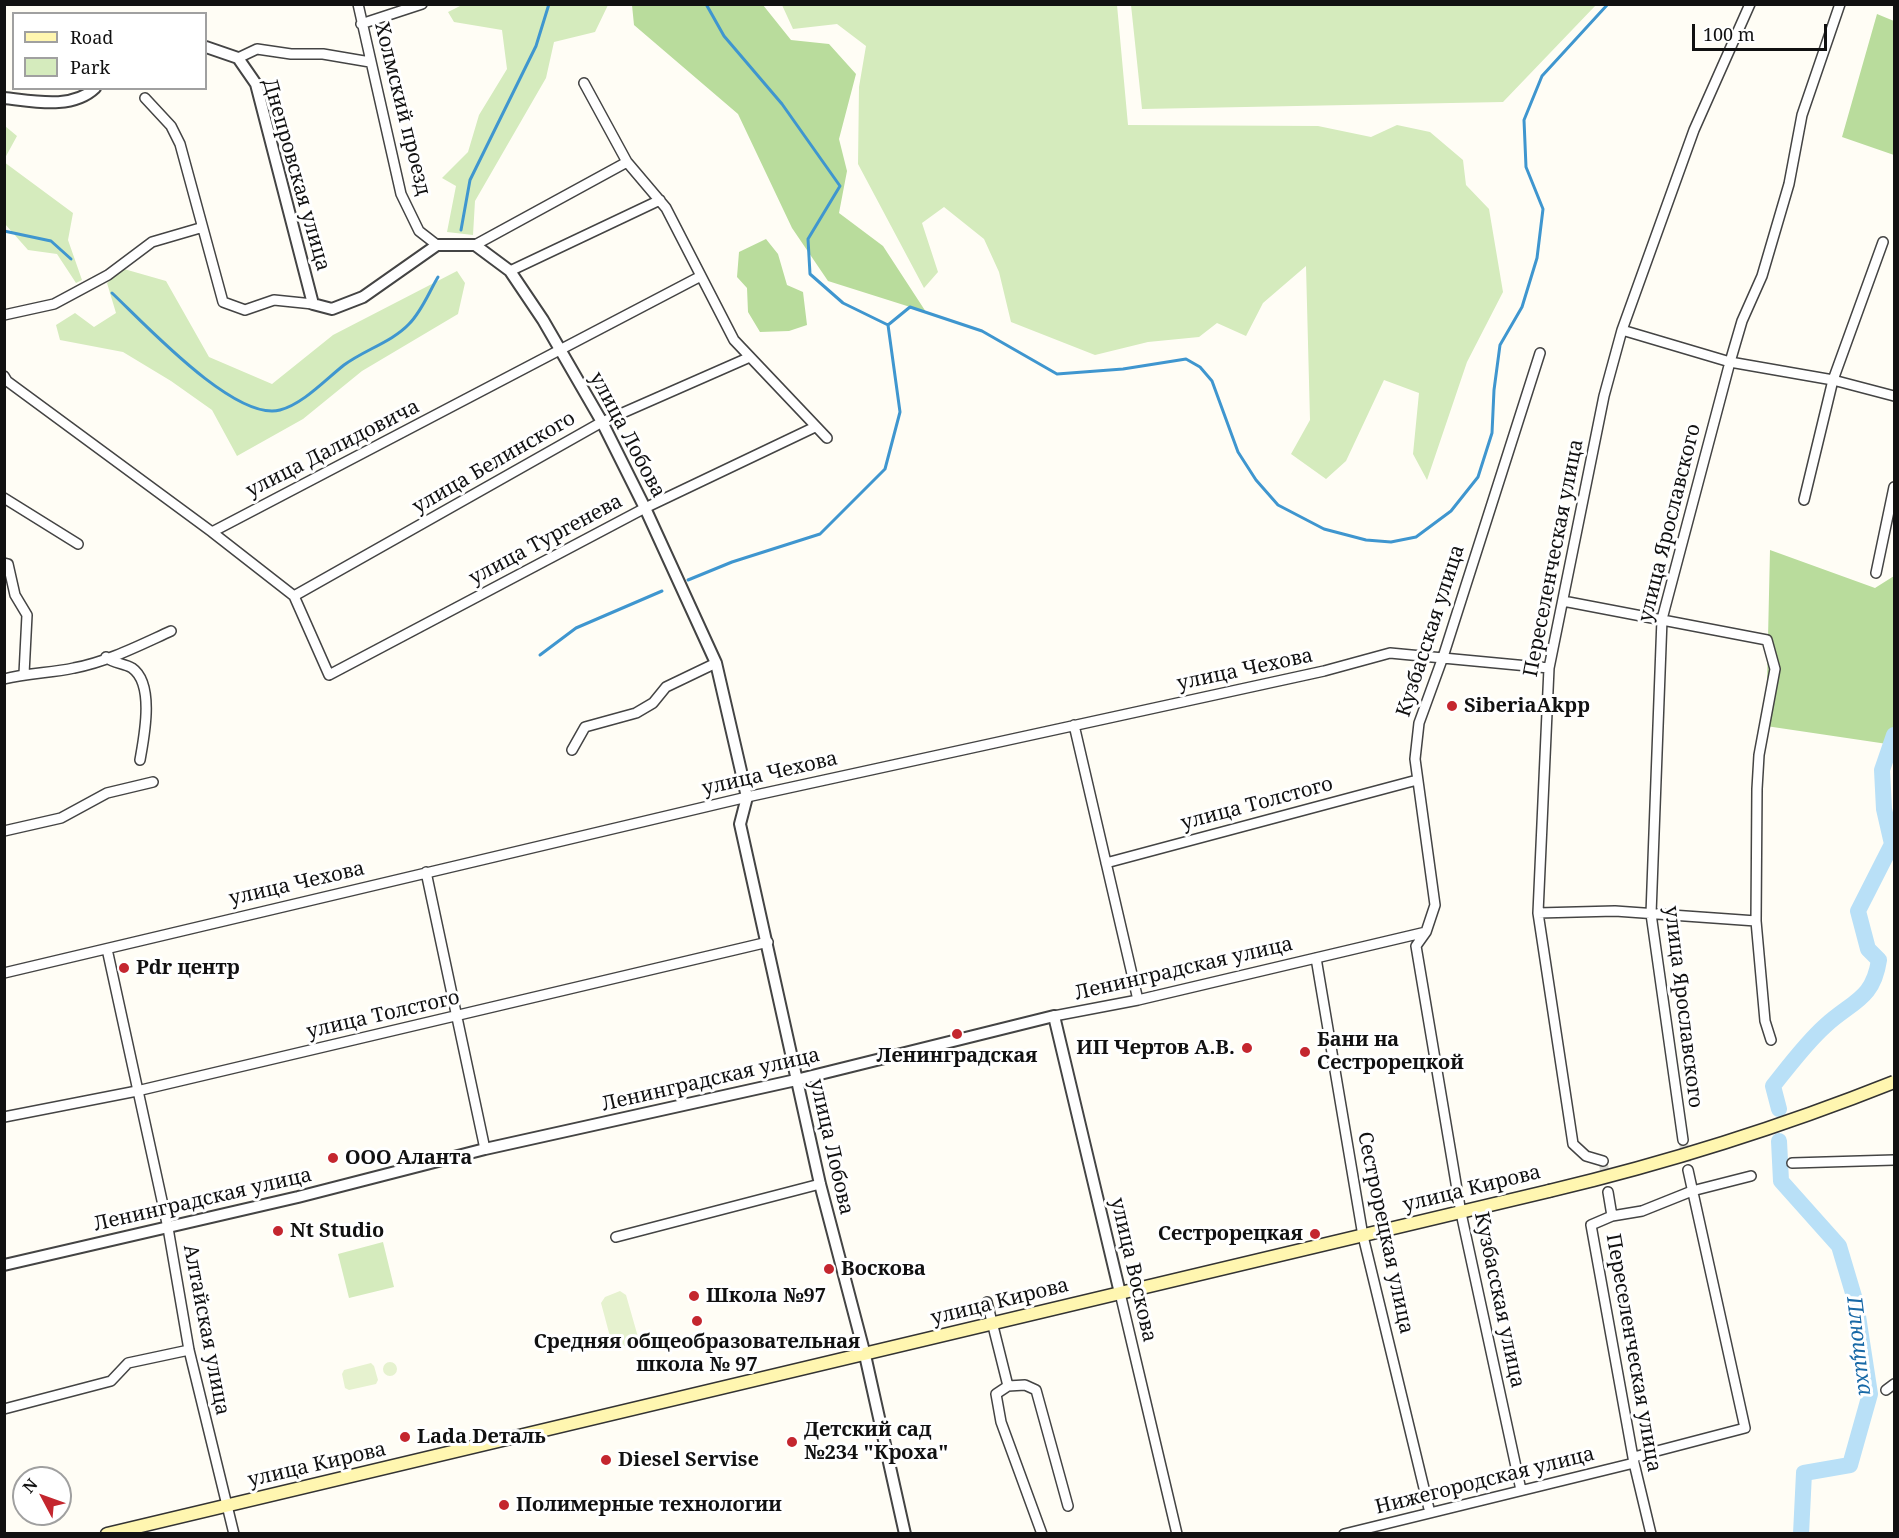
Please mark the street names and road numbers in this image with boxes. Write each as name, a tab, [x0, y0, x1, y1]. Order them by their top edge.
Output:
street label: Холмский проезд	[369, 20, 435, 198]
street label: Днепровская улица	[257, 76, 335, 274]
street label: улица Лобова	[584, 368, 670, 502]
street label: улица Далидовича	[242, 395, 424, 503]
street label: улица Белинского	[408, 407, 580, 519]
street label: улица Ярославского	[1634, 421, 1706, 625]
street label: Переселенческая улица	[1519, 437, 1589, 679]
street label: улица Тургенева	[465, 489, 627, 591]
street label: Кузбасская улица	[1392, 542, 1470, 720]
street label: улица Чехова	[1175, 644, 1315, 696]
street label: улица Чехова	[700, 747, 840, 801]
street label: улица Толстого	[1178, 772, 1336, 836]
street label: улица Чехова	[227, 857, 367, 911]
street label: улица Ярославского	[1659, 905, 1707, 1109]
street label: Ленинградская улица	[1073, 932, 1295, 1006]
street label: улица Толстого	[304, 986, 462, 1044]
street label: Ленинградская улица	[600, 1043, 822, 1117]
street label: улица Лобова	[804, 1077, 858, 1217]
street label: Сестрорецкая улица	[1352, 1130, 1418, 1336]
street label: улица Кирова	[1401, 1160, 1543, 1218]
street label: Ленинградская улица	[92, 1163, 314, 1237]
street label: улица Воскова	[1105, 1196, 1161, 1344]
street label: Кузбасская улица	[1469, 1210, 1529, 1390]
street label: Переселенческая улица	[1600, 1232, 1666, 1474]
street label: Алтайская улица	[178, 1243, 234, 1417]
street label: улица Кирова	[929, 1273, 1071, 1331]
street label: улица Кирова	[245, 1437, 389, 1493]
street label: Нижегородская улица	[1373, 1442, 1597, 1520]

